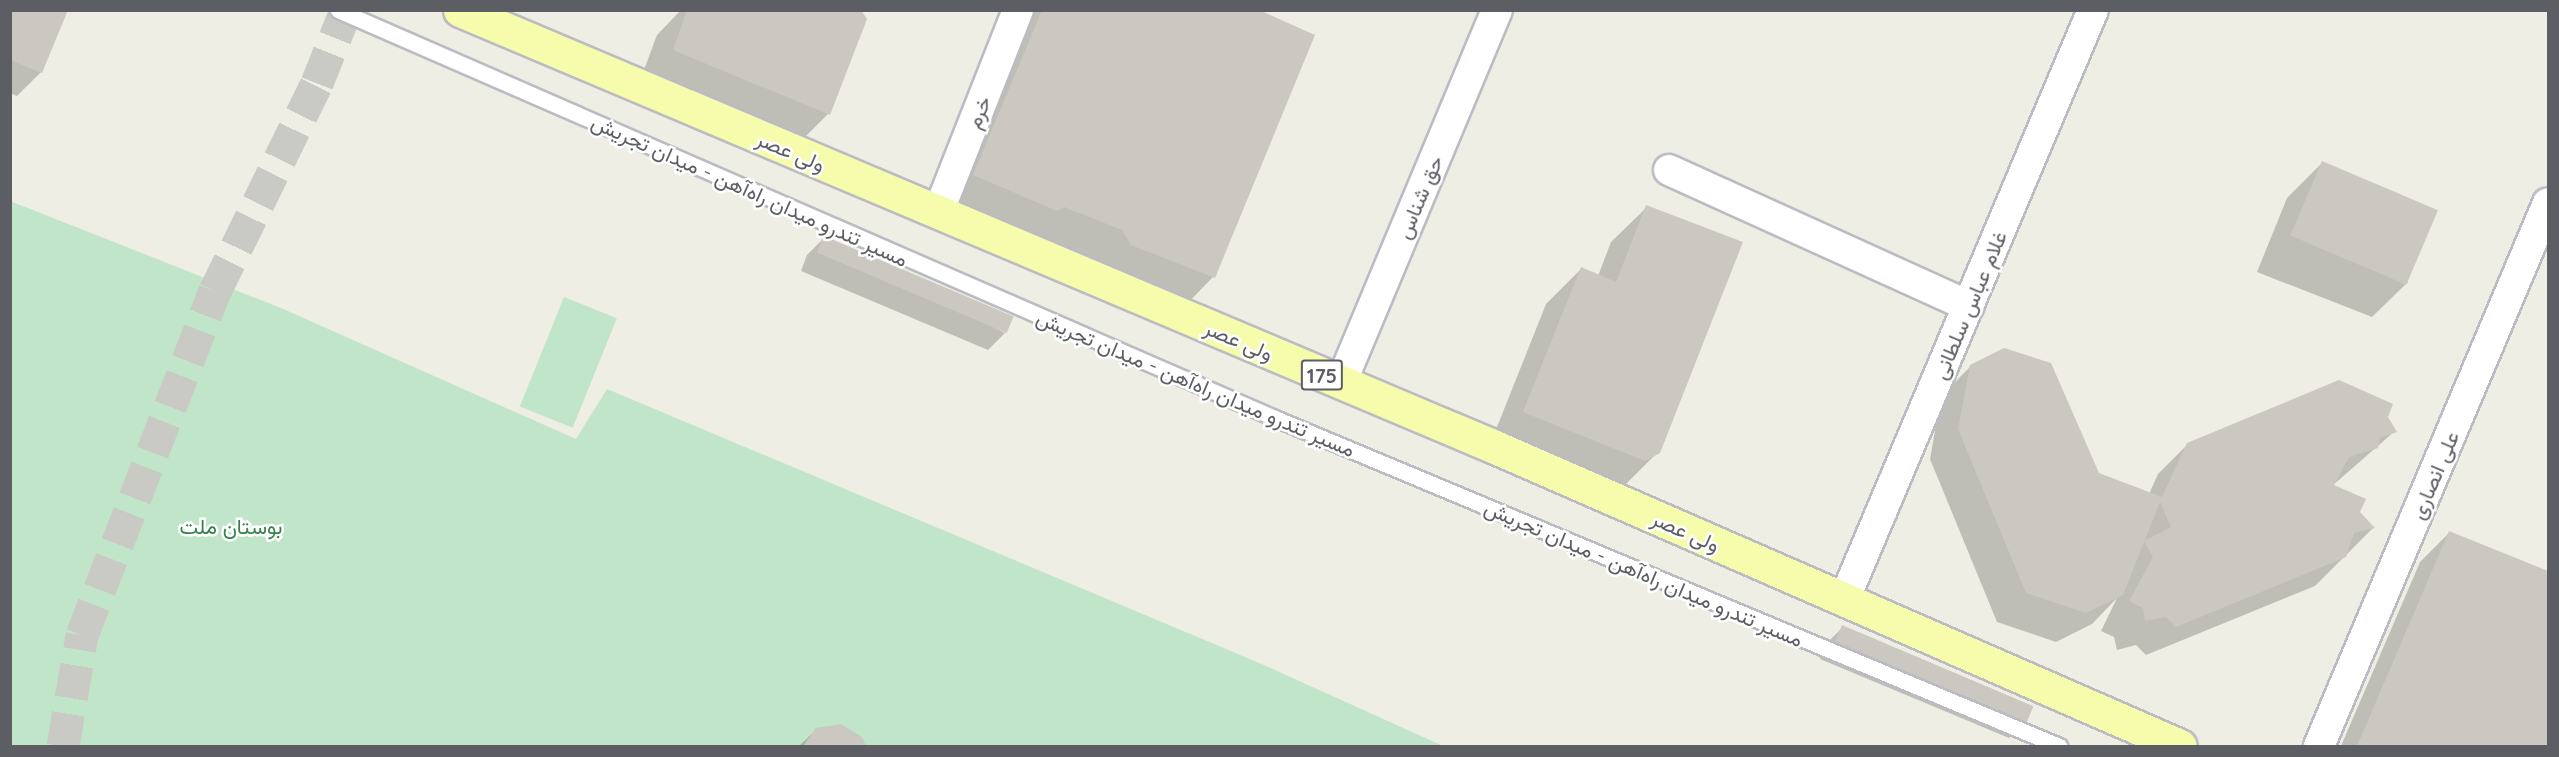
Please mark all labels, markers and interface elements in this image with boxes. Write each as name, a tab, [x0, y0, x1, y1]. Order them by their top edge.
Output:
street label: خرم	[960, 92, 996, 132]
street label: مسیر تندرو میدان راه‌آهن - میدان تجریش	[588, 109, 912, 271]
street label: ولی عصر	[753, 125, 829, 177]
street label: حق شناس	[1390, 151, 1448, 243]
street label: غلام عباس سلطانی	[1926, 227, 2012, 383]
street label: مسیر تندرو میدان راه‌آهن - میدان تجریش	[1033, 304, 1359, 462]
street label: ولی عصر	[1201, 314, 1277, 366]
road number: 175	[1300, 358, 1344, 392]
street label: علی انصاری	[2404, 427, 2464, 523]
street label: مسیر تندرو میدان راه‌آهن - میدان تجریش	[1481, 494, 1807, 652]
street label: ولی عصر	[1648, 505, 1724, 557]
park label: بوستان ملت	[180, 513, 282, 539]

